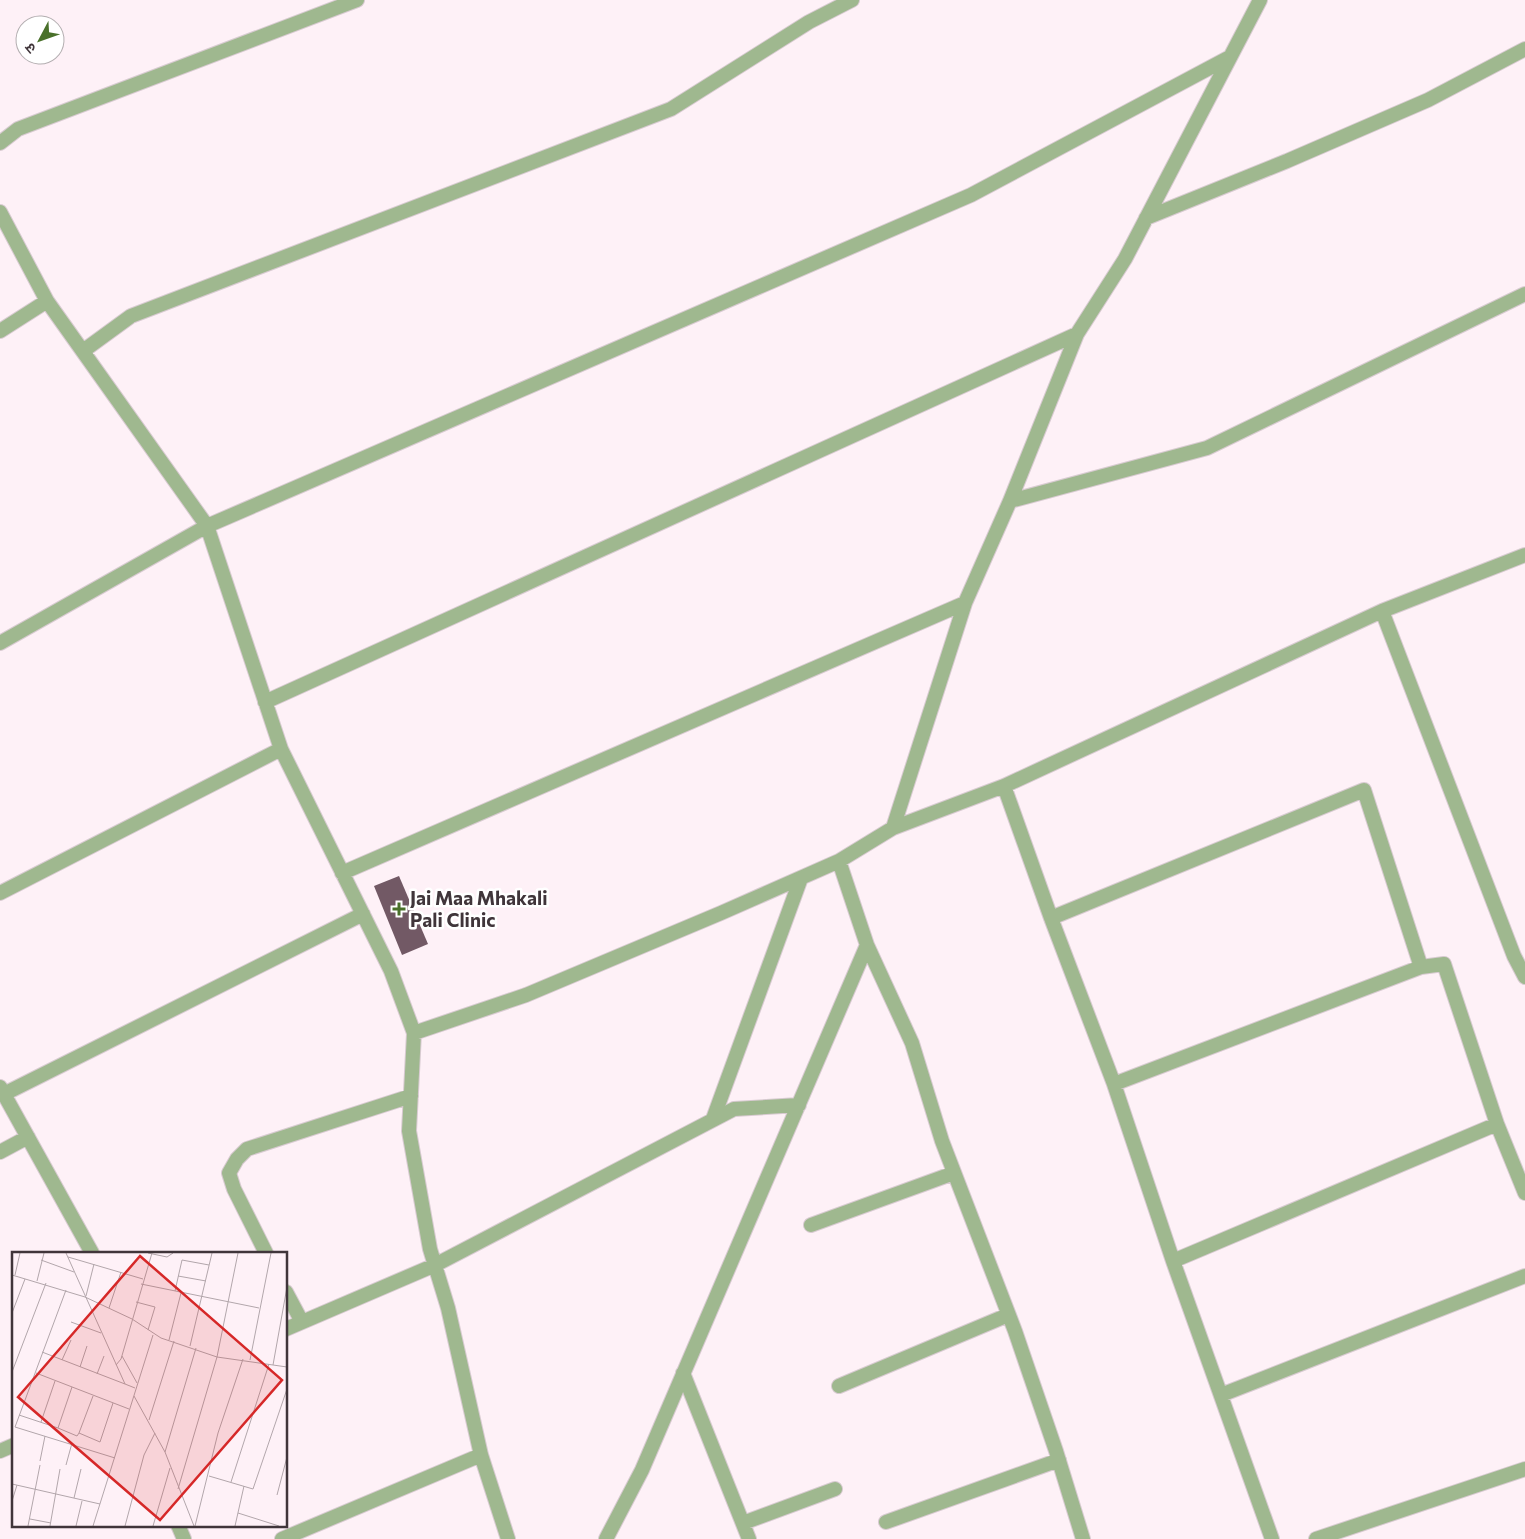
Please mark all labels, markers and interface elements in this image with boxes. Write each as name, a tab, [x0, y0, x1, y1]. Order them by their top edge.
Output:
north arrow	[15, 15, 65, 65]
text: उ	[20, 40, 39, 58]
place label: Jai Maa Mhakali Pali Clinic	[410, 886, 547, 931]
marker: Jai Maa Mhakali Pali Clinic	[392, 902, 406, 916]
inset map	[12, 1252, 288, 1526]

